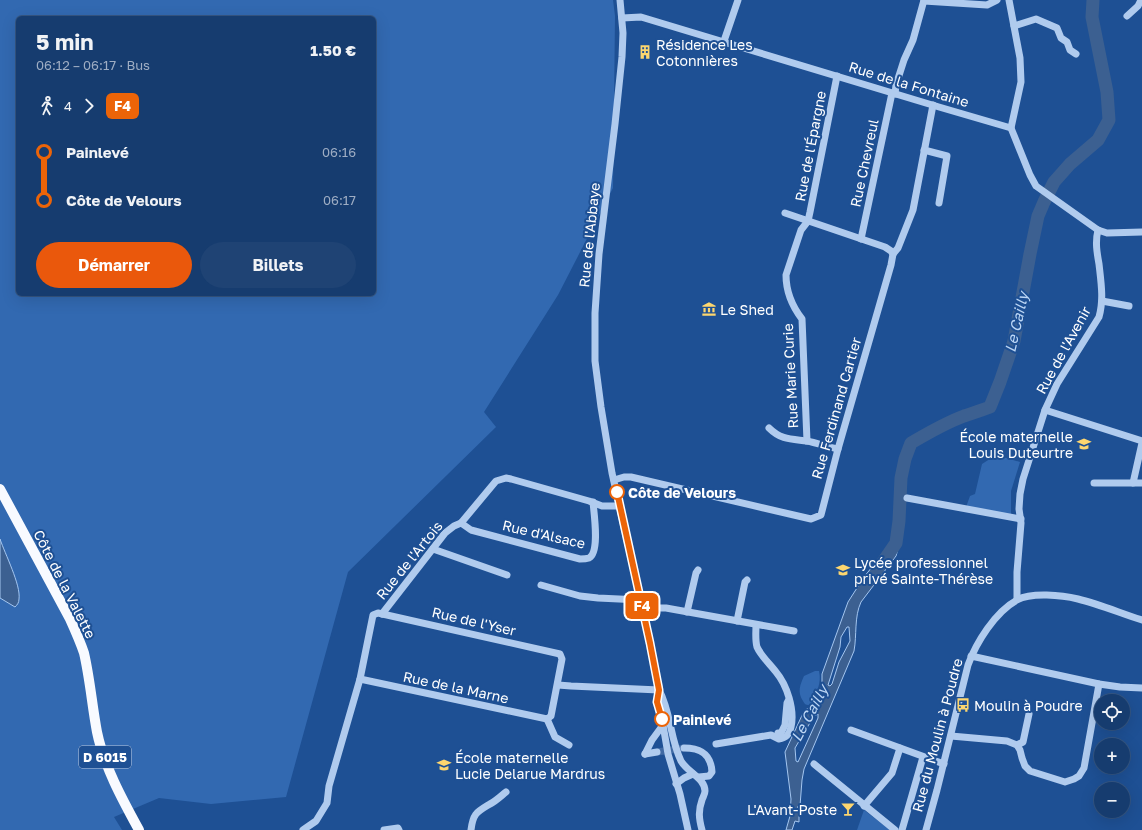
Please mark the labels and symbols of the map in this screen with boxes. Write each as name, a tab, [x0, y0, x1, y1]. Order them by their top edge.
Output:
place label: Résidence Les Cotonnières	[656, 36, 753, 69]
building icon: Résidence Les Cotonnières	[637, 44, 653, 60]
street label: Rue de la Fontaine	[847, 58, 971, 110]
street label: Rue de l'Épargne	[791, 89, 829, 203]
street label: Rue Chevreul	[846, 117, 882, 209]
street label: Rue de l'Abbaye	[575, 182, 603, 288]
water label: Le Cailly	[1000, 288, 1033, 354]
museum icon: Le Shed	[701, 301, 717, 317]
place label: Le Shed	[720, 301, 774, 318]
street label: Rue de l'Avenir	[1032, 303, 1094, 397]
street label: Rue Marie Curie	[779, 323, 801, 429]
street label: Rue Ferdinand Cartier	[808, 335, 865, 481]
place label: École maternelle Louis Duteurtre	[960, 428, 1073, 461]
school or university icon: École maternelle Louis Duteurtre	[1076, 436, 1092, 452]
marker: Côte de Velours	[609, 484, 625, 500]
place label: Côte de Velours	[628, 484, 736, 501]
street label: Rue d'Alsace	[501, 516, 587, 552]
street label: Rue de l'Artois	[372, 517, 446, 603]
street label: Côte de la Valette	[30, 527, 100, 641]
place label: Lycée professionnel privé Sainte-Thérèse	[854, 554, 993, 587]
school or university icon: Lycée professionnel privé Sainte-Thérèse	[835, 562, 851, 578]
line badge: F4	[624, 593, 660, 619]
street label: Rue de l'Yser	[430, 603, 518, 639]
street label: Rue du Moulin à Poudre	[908, 656, 966, 814]
street label: Rue de la Marne	[402, 668, 510, 706]
water label: Le Cailly	[787, 679, 833, 745]
bus stop icon: Moulin à Poudre	[955, 697, 971, 713]
place label: Moulin à Poudre	[974, 697, 1083, 714]
marker: Painlevé	[654, 711, 670, 727]
place label: Painlevé	[673, 711, 732, 728]
road number: D 6015	[79, 746, 131, 768]
place label: École maternelle Lucie Delarue Mardrus	[455, 749, 605, 782]
school or university icon: École maternelle Lucie Delarue Mardrus	[436, 757, 452, 773]
place label: L'Avant-Poste	[747, 801, 837, 818]
bar icon: L'Avant-Poste	[840, 801, 856, 817]

